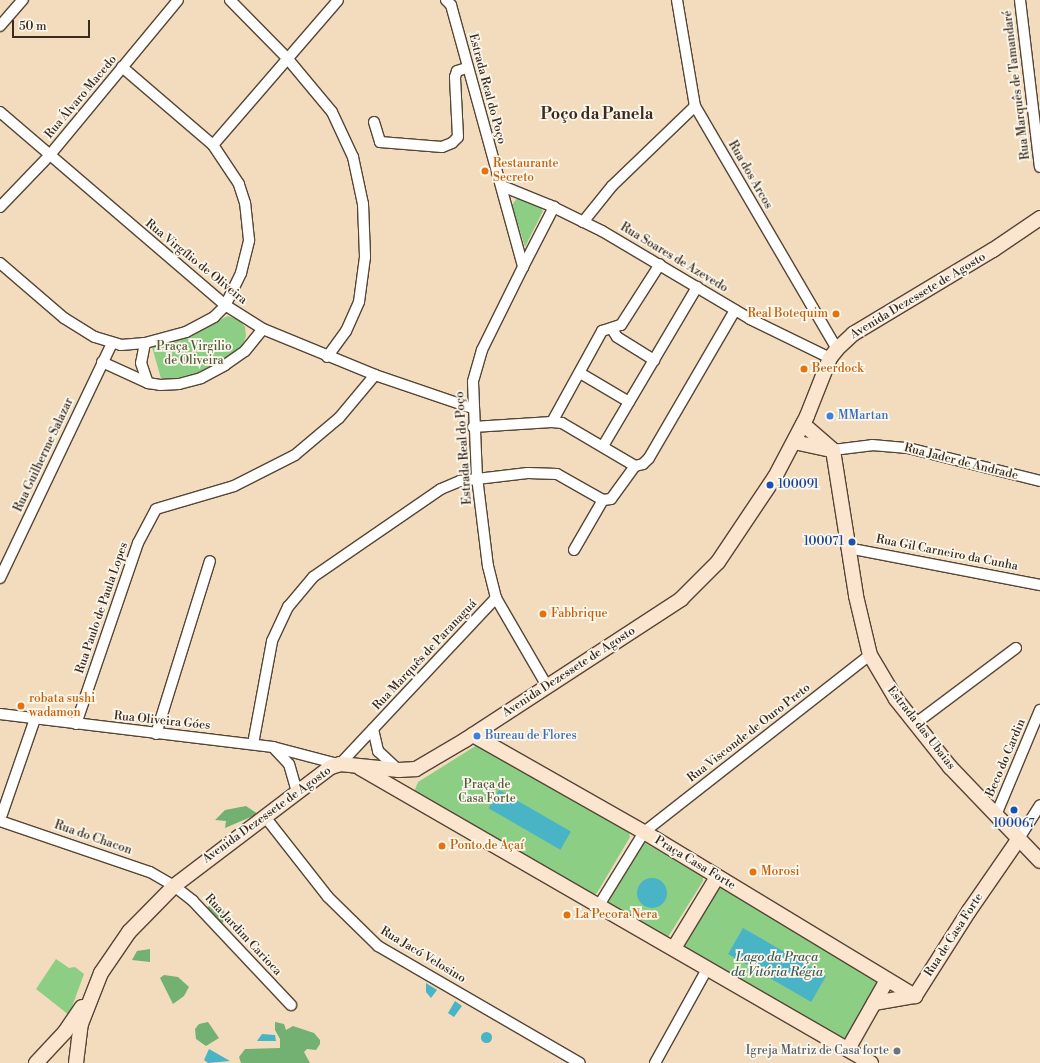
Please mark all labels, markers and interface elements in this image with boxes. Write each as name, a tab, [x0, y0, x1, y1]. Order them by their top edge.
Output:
street label: Rua Marquês de Tamandaré	[1001, 9, 1033, 161]
scale bar	[14, 12, 92, 38]
text: 50 m	[19, 19, 47, 34]
street label: Estrada Real do Poço	[465, 32, 509, 146]
street label: Rua Álvaro Macedo	[42, 52, 120, 142]
district label: Poço da Panela	[541, 104, 653, 124]
street label: Rua dos Arcos	[725, 138, 775, 212]
place label: Restaurante Secreto	[493, 157, 559, 185]
marker: Restaurante Secreto	[480, 166, 490, 176]
street label: Rua Virgílio de Oliveira	[142, 217, 250, 307]
street label: Rua Soares de Azevedo	[618, 220, 730, 296]
street label: Avenida Dezessete de Agosto	[848, 250, 988, 342]
place label: Real Botequim	[748, 307, 828, 321]
marker: Real Botequim	[831, 309, 841, 319]
park label: Praça Virgilio de Oliveira	[156, 340, 232, 368]
place label: Beerdock	[812, 362, 864, 376]
marker: Beerdock	[799, 364, 809, 374]
street label: Estrada Real do Poço	[453, 391, 475, 505]
street label: Rua Guilherme Salazar	[11, 396, 77, 514]
place label: MMartan	[838, 409, 888, 423]
marker: MMartan	[825, 411, 835, 421]
street label: Rua Jader de Andrade	[902, 441, 1020, 483]
place label: 100091	[778, 478, 819, 492]
marker: 100091	[765, 480, 775, 490]
street label: Rua Gil Carneiro da Cunha	[875, 532, 1019, 574]
place label: 100071	[804, 535, 844, 549]
marker: 100071	[847, 537, 857, 547]
street label: Rua Paulo de Paula Lopes	[73, 541, 131, 675]
street label: Rua Marquês de Paranaguá	[370, 597, 480, 713]
place label: Fabbrique	[551, 607, 608, 621]
marker: Fabbrique	[538, 609, 548, 619]
street label: Avenida Dezessete de Agosto	[500, 624, 638, 720]
street label: Rua Visconde de Ouro Preto	[685, 680, 813, 786]
street label: Estrada das Ubaias	[884, 683, 958, 773]
place label: robata sushi wadamon	[29, 692, 95, 720]
marker: robata sushi wadamon	[16, 701, 26, 711]
street label: Rua Oliveira Góes	[113, 709, 211, 733]
street label: Beco do Cardin	[983, 717, 1029, 799]
place label: Bureau de Flores	[485, 729, 577, 743]
marker: Bureau de Flores	[472, 731, 482, 741]
street label: Avenida Dezessete de Agosto	[200, 763, 334, 867]
park label: Praça de Casa Forte	[458, 778, 516, 806]
marker: 100067	[1009, 805, 1019, 815]
place label: 100067	[993, 817, 1035, 831]
street label: Rua do Chacon	[52, 818, 134, 858]
street label: Praça Casa Forte	[652, 833, 738, 893]
place label: Ponto de Açaí	[450, 839, 524, 853]
marker: Ponto de Açaí	[437, 841, 447, 851]
place label: Morosi	[761, 865, 799, 879]
marker: Morosi	[748, 867, 758, 877]
street label: Rua Jardim Carioca	[201, 891, 285, 979]
street label: Rua de Casa Forte	[922, 891, 986, 979]
place label: La Pecora Nera	[575, 908, 658, 922]
marker: La Pecora Nera	[562, 910, 572, 920]
street label: Rua Jacó Velosino	[378, 924, 468, 986]
water label: Lago da Praça da Vitória Régia	[731, 950, 823, 981]
place label: Igreja Matriz de Casa forte	[746, 1044, 889, 1058]
marker: Igreja Matriz de Casa forte	[892, 1046, 902, 1056]

